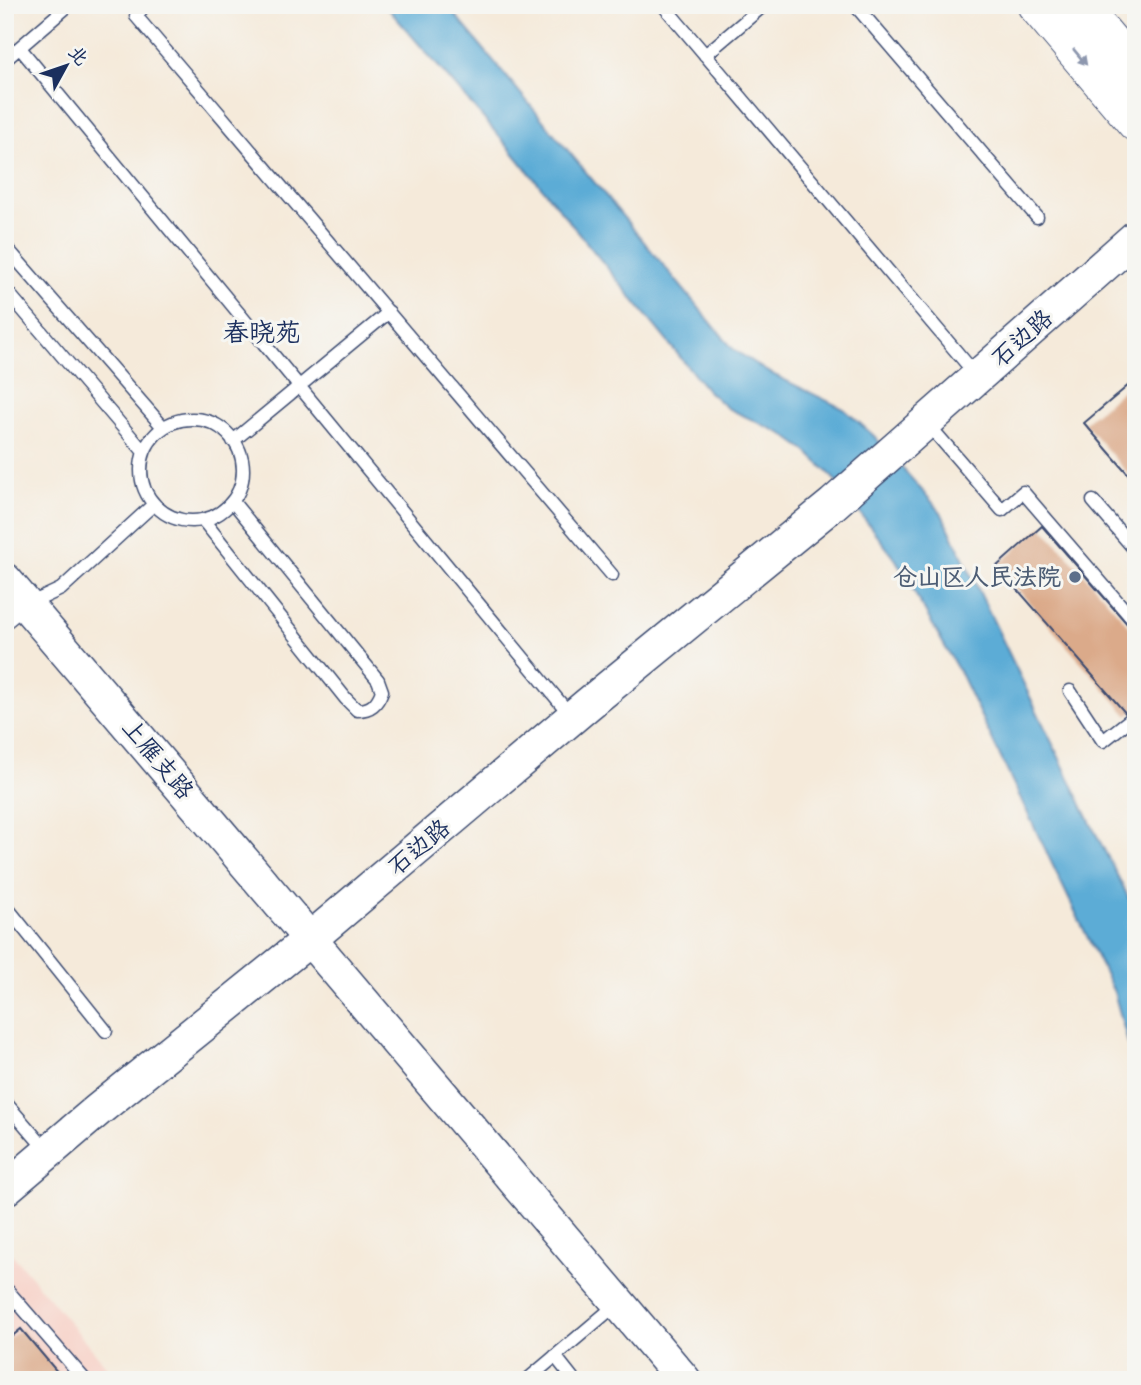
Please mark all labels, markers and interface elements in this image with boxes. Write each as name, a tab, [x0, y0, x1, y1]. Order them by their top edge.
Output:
north arrow	[32, 32, 102, 102]
text: 北	[60, 38, 97, 73]
one-way arrow	[1072, 49, 1087, 66]
street label: 石边路	[981, 298, 1063, 378]
district label: 春晓苑	[223, 309, 301, 355]
place label: 仓山区人民法院	[893, 556, 1061, 598]
marker: 仓山区人民法院	[1067, 569, 1083, 585]
street label: 上雁支路	[111, 709, 205, 809]
street label: 石边路	[378, 808, 460, 886]

